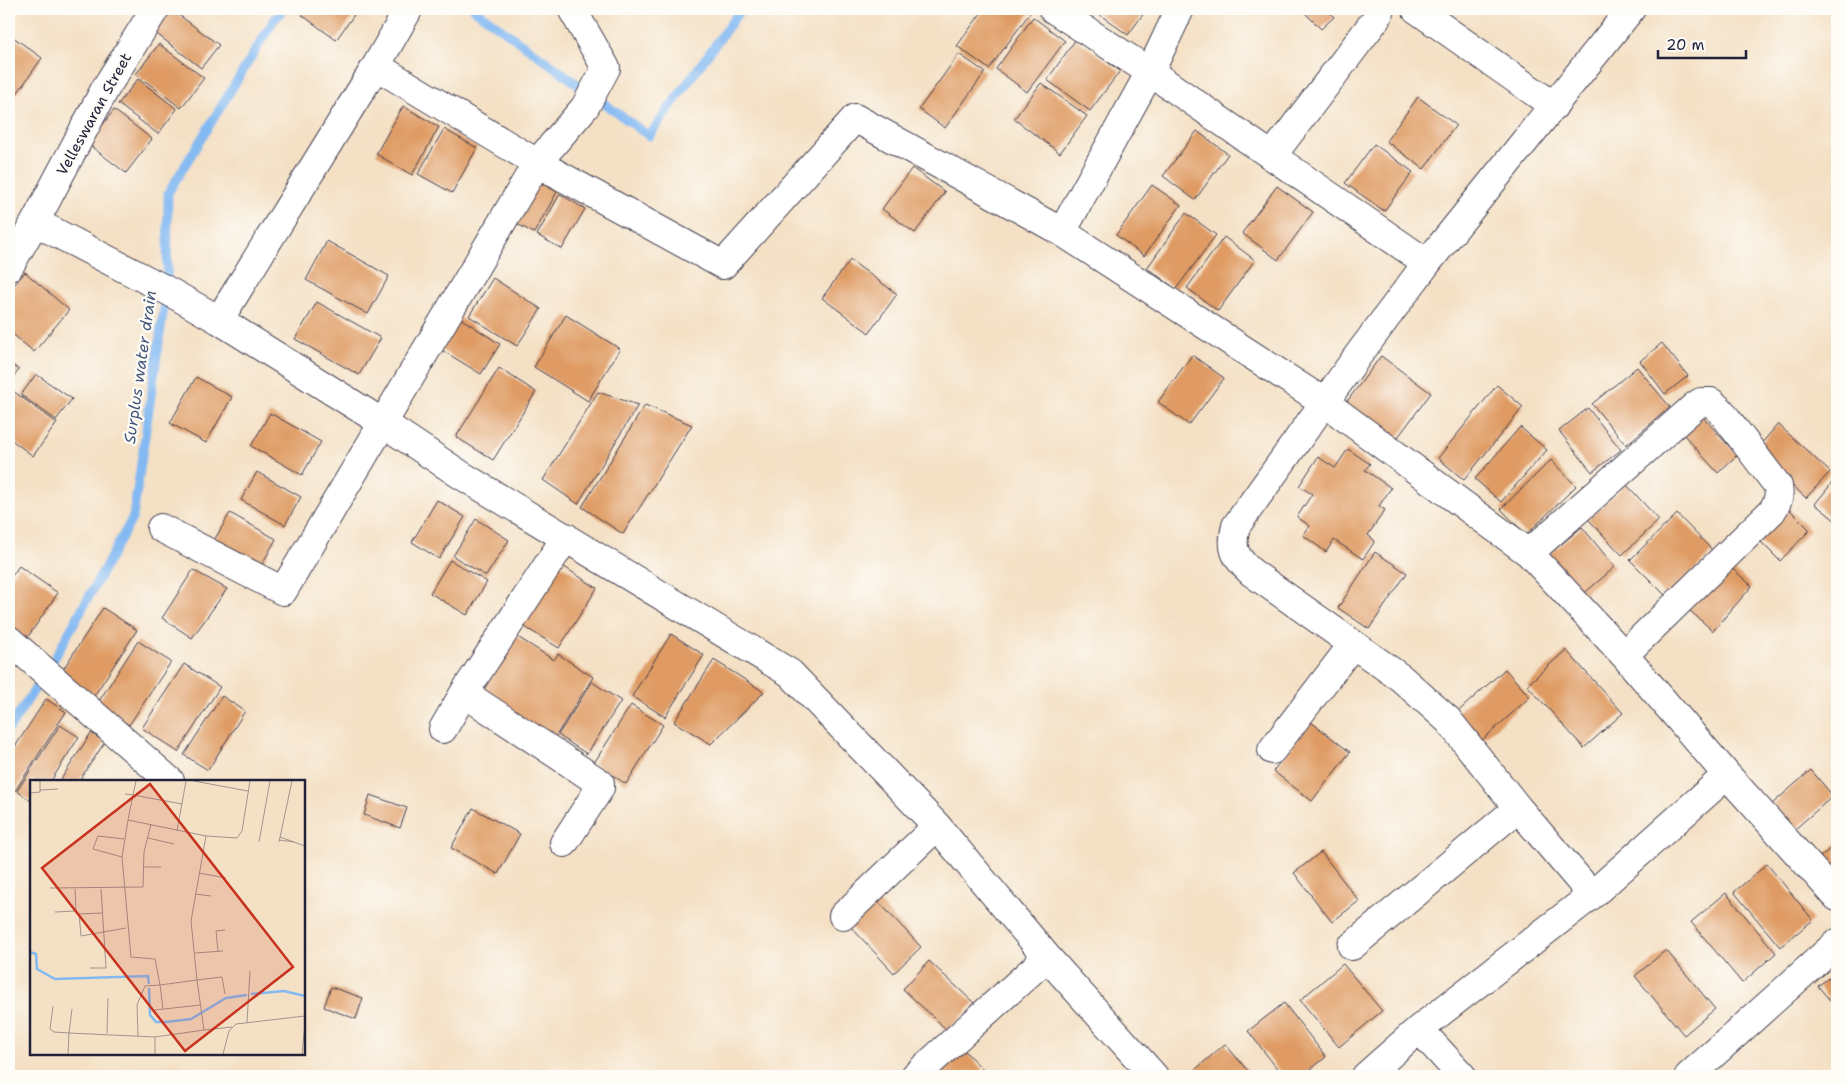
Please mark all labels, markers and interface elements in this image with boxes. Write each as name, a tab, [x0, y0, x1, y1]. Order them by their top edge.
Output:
scale bar	[1658, 28, 1746, 60]
text: 20 m	[1666, 35, 1705, 55]
street label: Velleswaran Street	[52, 49, 136, 179]
water label: Surplus water drain	[119, 289, 161, 445]
inset map	[30, 780, 305, 1055]

